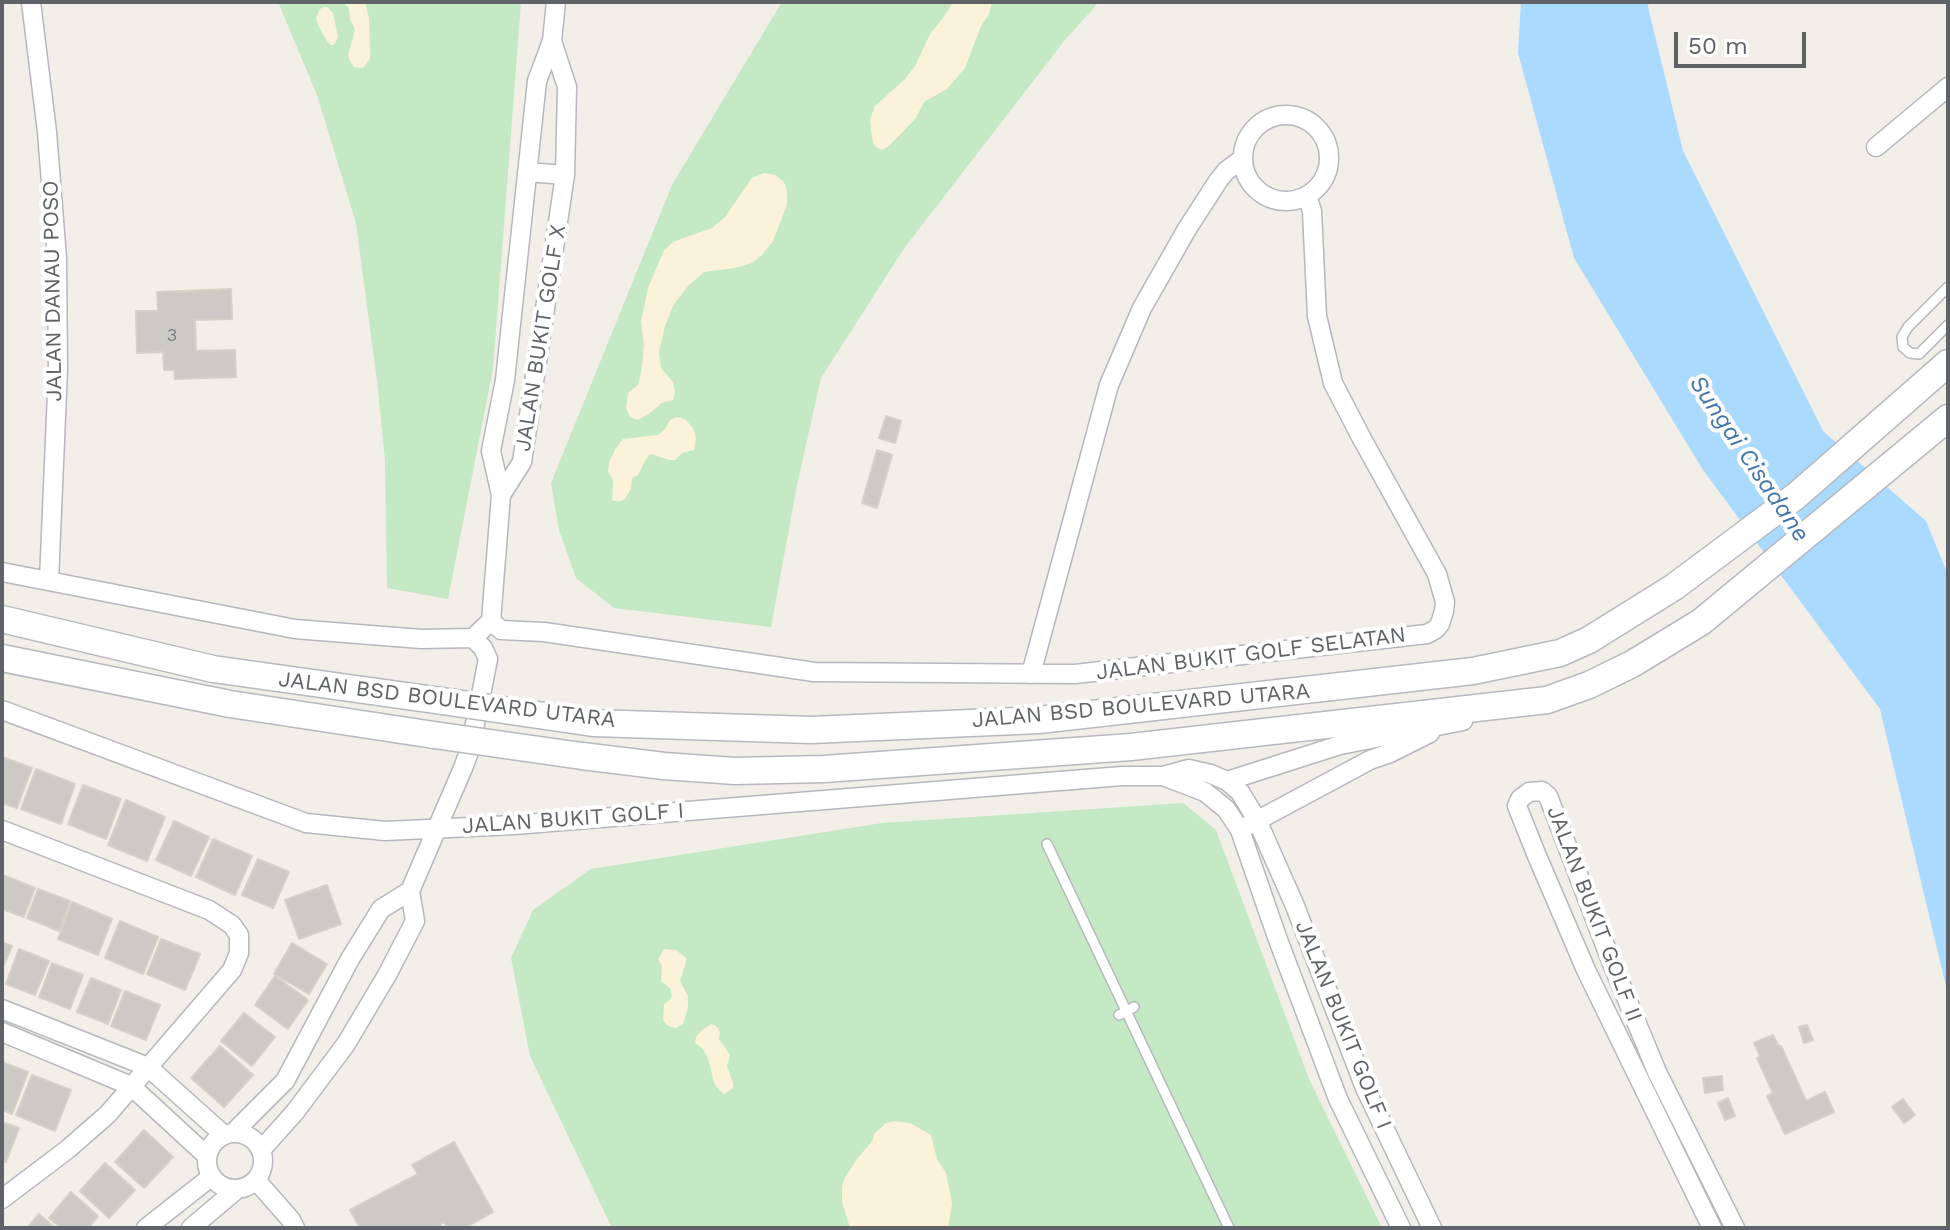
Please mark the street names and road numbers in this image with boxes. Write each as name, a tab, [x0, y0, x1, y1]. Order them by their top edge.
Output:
street label: JALAN DANAU POSO	[38, 180, 68, 402]
street label: JALAN BUKIT GOLF X	[510, 223, 572, 453]
street label: JALAN BUKIT GOLF SELATAN	[1095, 622, 1407, 686]
street label: JALAN BSD BOULEVARD UTARA	[277, 666, 617, 734]
street label: JALAN BSD BOULEVARD UTARA	[971, 678, 1311, 734]
street label: JALAN BUKIT GOLF I	[461, 798, 685, 840]
street label: JALAN BUKIT GOLF II	[1541, 802, 1647, 1026]
street label: JALAN BUKIT GOLF I	[1289, 917, 1397, 1133]

